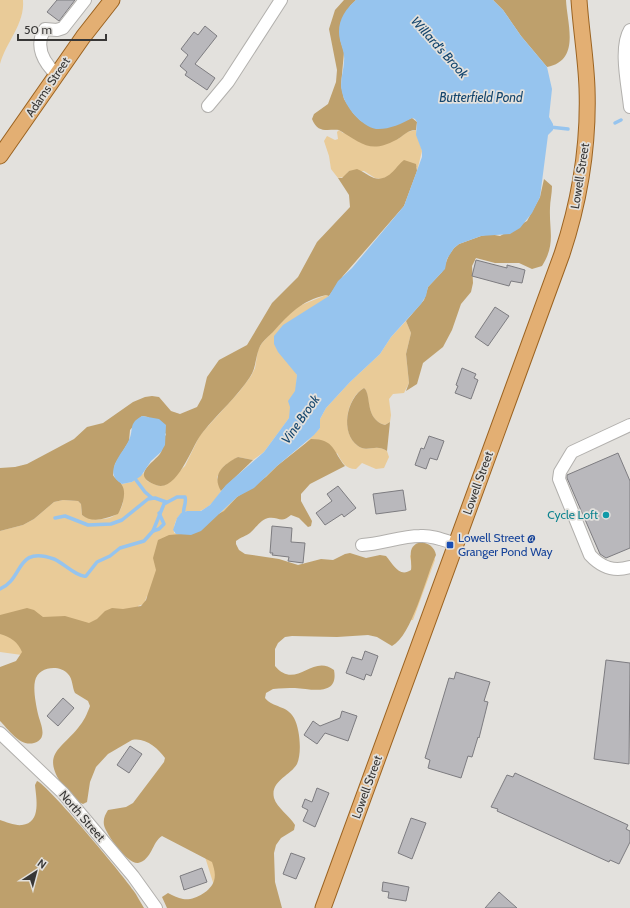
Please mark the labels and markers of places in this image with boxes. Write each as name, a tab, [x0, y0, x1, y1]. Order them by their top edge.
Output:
place label: Cycle Loft	[547, 507, 598, 522]
marker: Cycle Loft	[601, 510, 611, 520]
place label: Lowell Street @ Granger Pond Way	[458, 530, 553, 559]
marker: Lowell Street @ Granger Pond Way	[445, 540, 455, 550]

